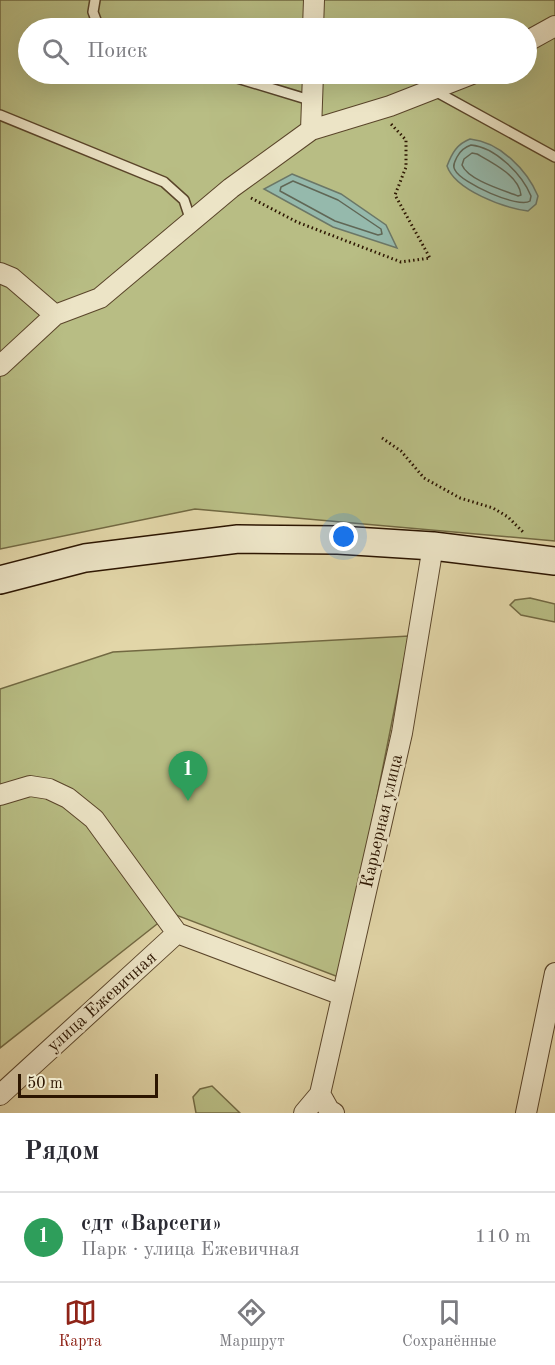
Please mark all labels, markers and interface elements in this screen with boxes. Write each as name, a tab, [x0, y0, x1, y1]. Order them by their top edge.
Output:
search box	[18, 18, 537, 84]
icon: search	[39, 35, 72, 68]
text: Поиск	[87, 40, 148, 62]
your location	[329, 522, 358, 551]
pin: 1	[168, 752, 207, 801]
street label: Карьерная улица	[358, 752, 406, 890]
street label: улица Ежевичная	[44, 948, 160, 1056]
scale bar	[18, 1071, 158, 1098]
text: 50 m	[27, 1076, 63, 1092]
text: Рядом	[24, 1139, 99, 1165]
text: сдт «Варсеги»	[81, 1213, 222, 1235]
text: 1	[38, 1227, 49, 1247]
text: 110 m	[475, 1227, 531, 1247]
text: Парк · улица Ежевичная	[81, 1240, 300, 1260]
tab: Карта	[59, 1296, 102, 1352]
tab: Маршрут	[219, 1296, 285, 1352]
tab: Сохранённые	[402, 1296, 496, 1352]

